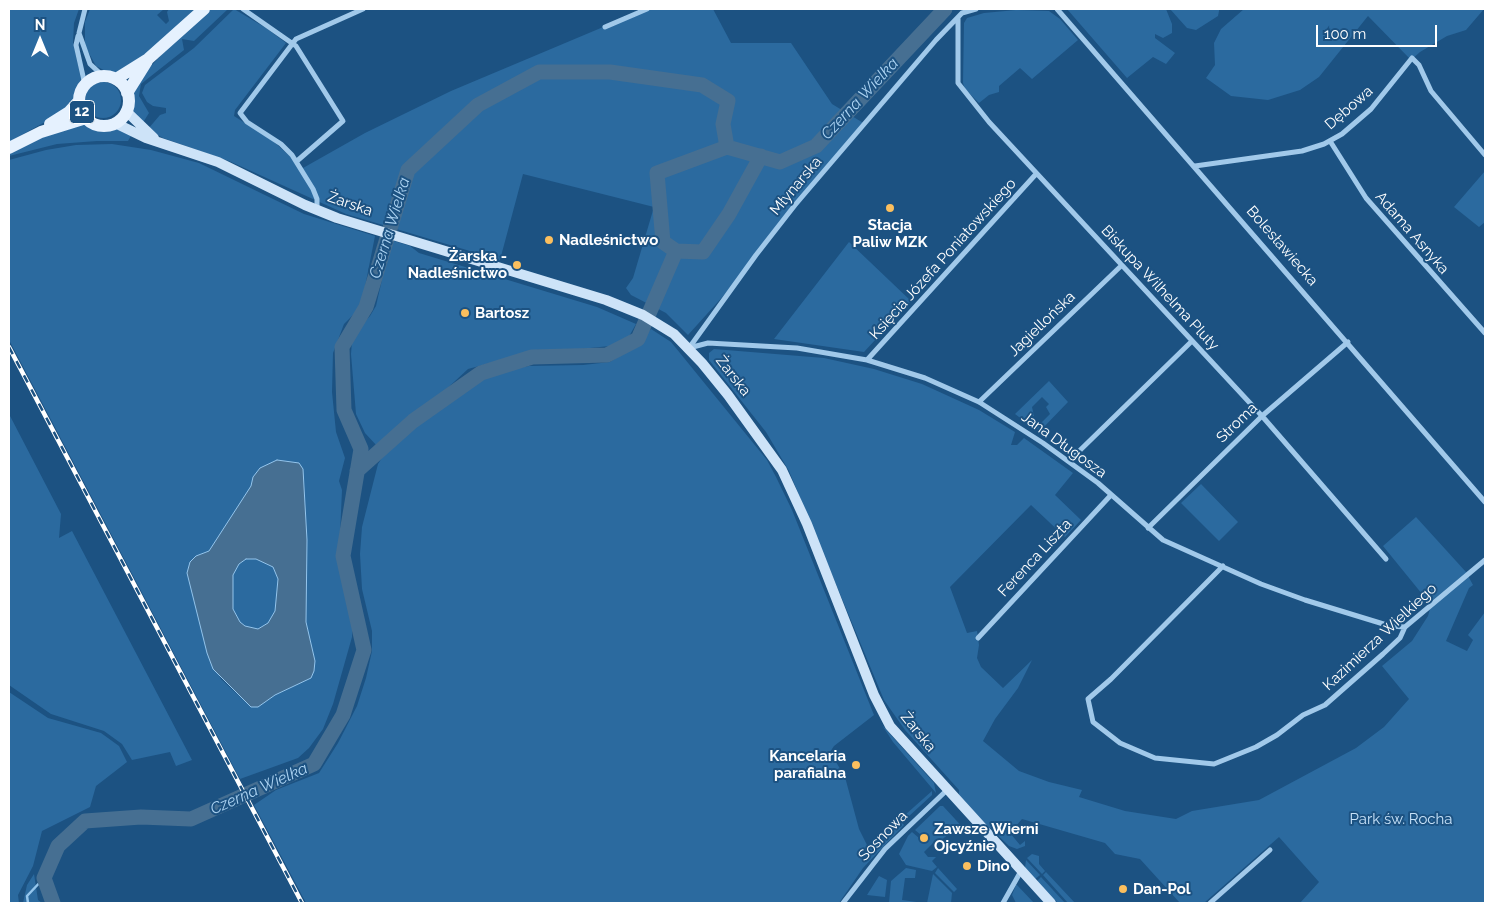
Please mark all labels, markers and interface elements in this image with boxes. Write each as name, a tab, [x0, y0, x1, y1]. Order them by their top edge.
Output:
north arrow	[15, 15, 65, 65]
scale bar	[1319, 15, 1440, 47]
text: N	[35, 17, 45, 33]
text: 100 m	[1324, 25, 1366, 43]
water label: Czerna Wielka	[817, 54, 903, 144]
street label: Dębowa	[1321, 82, 1377, 134]
road number: 12	[70, 100, 94, 124]
street label: Młynarska	[766, 153, 826, 219]
water label: Czerna Wielka	[366, 175, 414, 281]
street label: Księcia Józefa Poniatowskiego	[866, 175, 1020, 343]
street label: Żarska	[325, 188, 375, 220]
street label: Adama Asnyka	[1371, 188, 1453, 278]
marker: Stacja Paliw MZK	[884, 202, 896, 214]
street label: Bolesławiecka	[1242, 202, 1322, 290]
place label: Stacja Paliw MZK	[852, 216, 928, 251]
street label: Biskupa Wilhelma Pluty	[1097, 222, 1223, 354]
place label: Nadleśnictwo	[559, 231, 658, 249]
marker: Nadleśnictwo	[543, 234, 555, 246]
place label: Żarska - Nadleśnictwo	[408, 247, 507, 282]
marker: Żarska - Nadleśnictwo	[511, 259, 523, 271]
street label: Jagiellońska	[1005, 288, 1079, 360]
place label: Bartosz	[475, 304, 529, 322]
marker: Bartosz	[459, 307, 471, 319]
street label: Żarska	[712, 352, 754, 400]
street label: Stroma	[1213, 399, 1261, 447]
street label: Jana Długosza	[1018, 408, 1110, 482]
street label: Ferenca Liszta	[994, 515, 1076, 601]
street label: Kazimierza Wielkiego	[1319, 580, 1441, 694]
street label: Żarska	[896, 708, 940, 756]
place label: Kancelaria parafialna	[769, 747, 846, 782]
water label: Czerna Wielka	[207, 759, 311, 819]
marker: Kancelaria parafialna	[850, 759, 862, 771]
street label: Sosnowa	[855, 807, 911, 865]
park label: Park św. Rocha	[1350, 810, 1452, 828]
place label: Zawsze Wierni Ojcyźnie	[934, 820, 1039, 855]
marker: Zawsze Wierni Ojcyźnie	[918, 832, 930, 844]
place label: Dino	[977, 857, 1010, 875]
marker: Dino	[961, 860, 973, 872]
place label: Dan-Pol	[1133, 880, 1191, 898]
marker: Dan-Pol	[1117, 883, 1129, 895]

